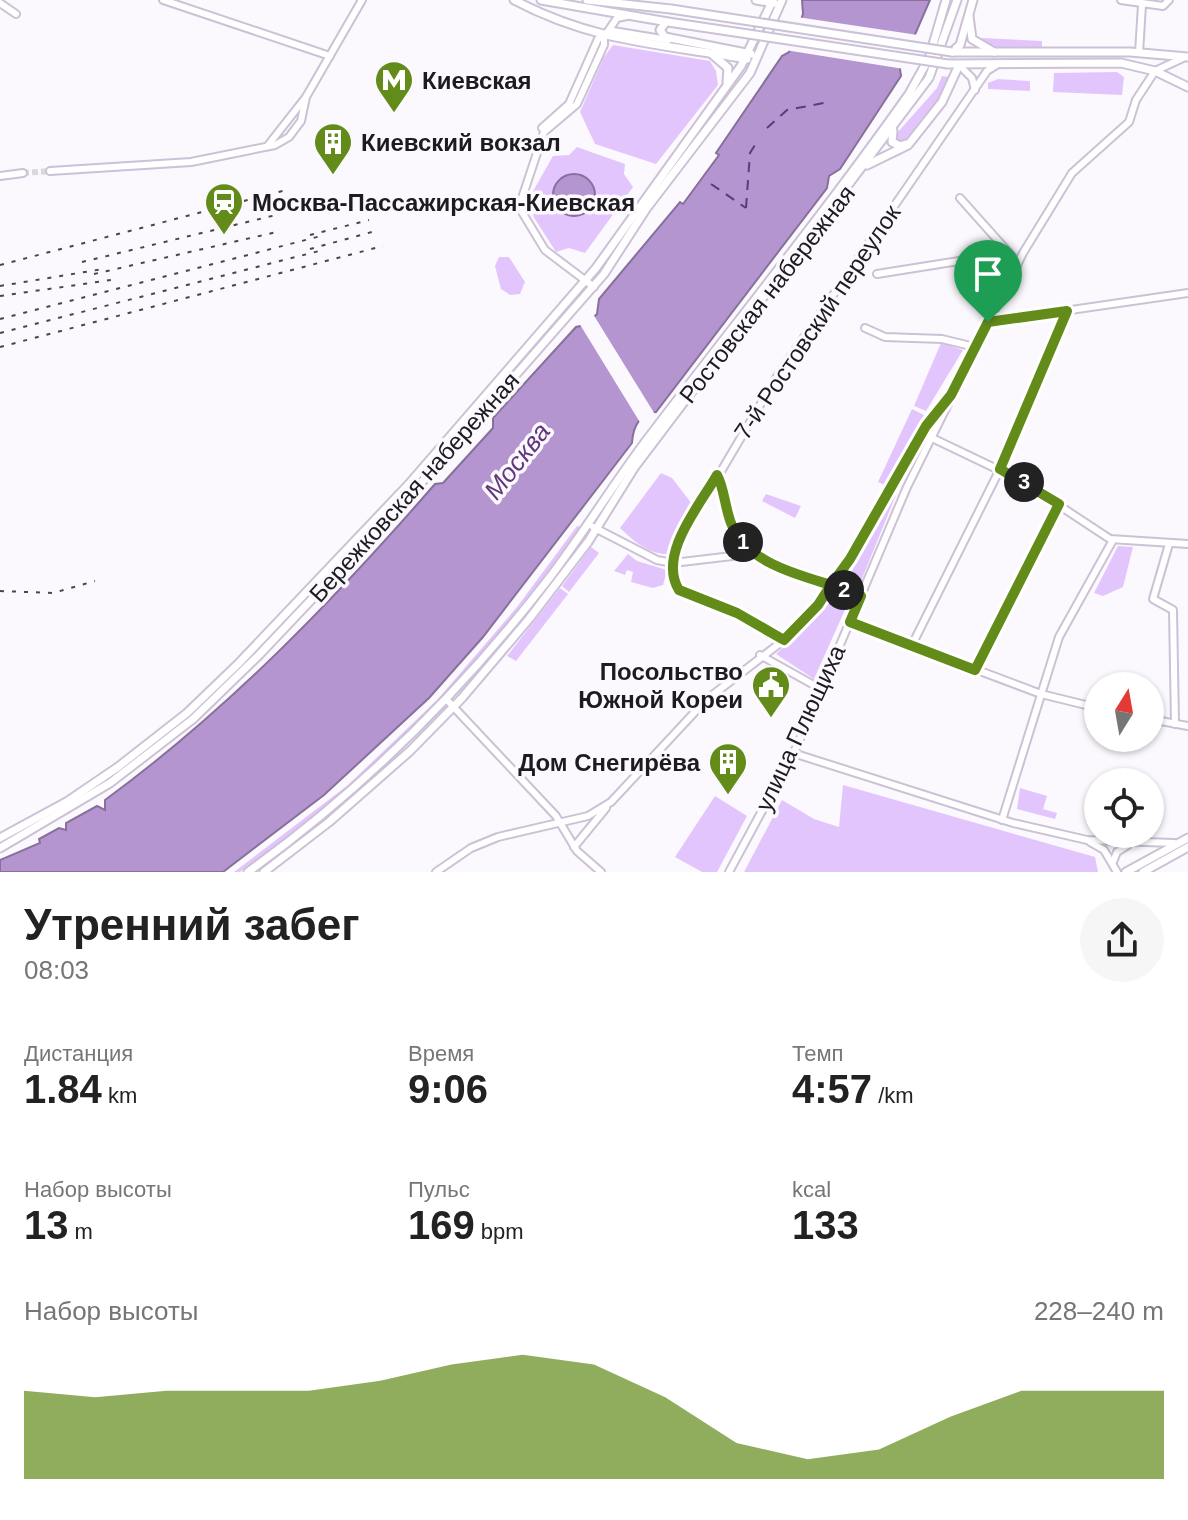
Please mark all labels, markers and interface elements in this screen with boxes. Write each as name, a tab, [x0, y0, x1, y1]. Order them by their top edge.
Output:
metro station icon: Киевская	[373, 59, 415, 114]
place label: Киевская	[422, 67, 532, 94]
building icon: Киевский вокзал	[312, 121, 354, 176]
place label: Киевский вокзал	[361, 129, 561, 156]
street label: Ростовская набережная	[674, 180, 860, 408]
station icon: Москва-Пассажирская-Киевская	[203, 181, 245, 236]
place label: Москва-Пассажирская-Киевская	[252, 189, 635, 216]
street label: 7-й Ростовский переулок	[728, 199, 906, 444]
pin	[954, 240, 1022, 322]
icon: arrive	[966, 252, 1010, 296]
street label: Бережковская набережная	[304, 367, 524, 607]
water label: Москва	[478, 417, 556, 505]
pin: 3	[1004, 462, 1044, 502]
text: 3	[1018, 469, 1030, 494]
pin: 1	[723, 522, 763, 562]
text: 1	[737, 529, 749, 554]
pin: 2	[824, 570, 864, 610]
text: 2	[838, 577, 850, 602]
street label: улица Плющиха	[750, 640, 851, 815]
place label: Посольство Южной Кореи	[578, 658, 743, 713]
public building icon: Посольство Южной Кореи	[750, 664, 792, 719]
north arrow	[1084, 672, 1164, 752]
map controls	[1084, 672, 1164, 848]
building icon: Дом Снегирёва	[707, 741, 749, 796]
place label: Дом Снегирёва	[518, 749, 701, 776]
button: locate	[1084, 768, 1164, 848]
button: share	[1080, 898, 1164, 982]
text: Утренний забег	[24, 900, 359, 949]
text: 08:03	[24, 955, 89, 985]
text: Дистанция	[24, 1041, 133, 1066]
text: Время	[408, 1041, 474, 1066]
text: Темп	[792, 1041, 843, 1066]
text: 1.84	[24, 1067, 102, 1111]
text: 9:06	[408, 1067, 488, 1111]
text: 4:57	[792, 1067, 872, 1111]
text: km	[102, 1083, 137, 1108]
text: /km	[872, 1083, 914, 1108]
text: Набор высоты	[24, 1177, 172, 1202]
text: Пульс	[408, 1177, 470, 1202]
text: kcal	[792, 1177, 831, 1202]
text: 13	[24, 1203, 69, 1247]
text: 169	[408, 1203, 475, 1247]
text: 133	[792, 1203, 859, 1247]
text: m	[69, 1219, 93, 1244]
text: bpm	[475, 1219, 524, 1244]
text: Набор высоты	[24, 1296, 199, 1326]
text: 228–240 m	[1034, 1296, 1164, 1326]

